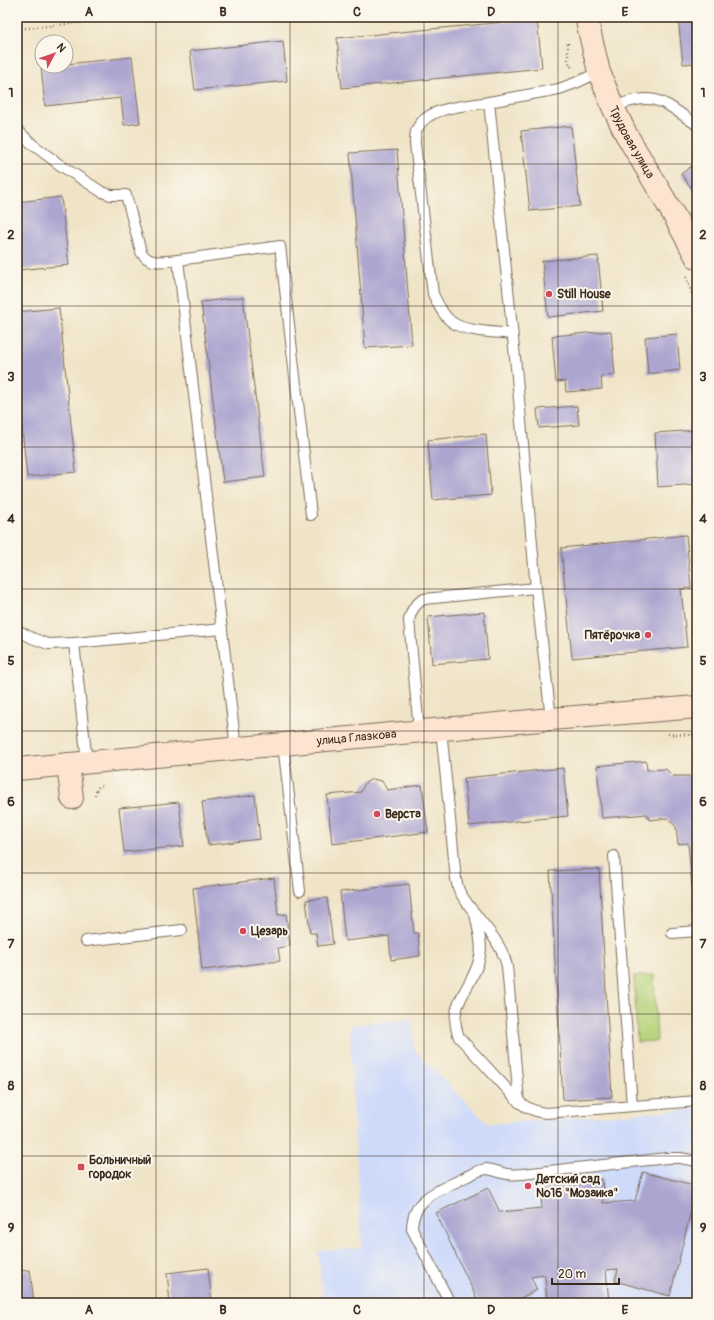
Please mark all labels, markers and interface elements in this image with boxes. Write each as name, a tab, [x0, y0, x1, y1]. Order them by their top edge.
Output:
text: A	[85, 4, 94, 20]
text: B	[219, 4, 227, 20]
text: C	[353, 4, 361, 20]
text: D	[487, 4, 495, 20]
text: E	[622, 4, 629, 20]
north arrow	[34, 34, 74, 74]
text: N	[54, 41, 69, 55]
text: 1	[8, 85, 14, 101]
text: 1	[700, 85, 706, 101]
street label: Трудовая улица	[606, 103, 658, 182]
text: 2	[7, 227, 15, 243]
text: 2	[699, 227, 707, 243]
place label: Still House	[557, 287, 612, 302]
marker: Still House	[544, 289, 554, 299]
text: 3	[7, 369, 15, 385]
text: 3	[699, 369, 707, 385]
text: 4	[7, 511, 15, 527]
text: 4	[699, 511, 707, 527]
place label: Пятёрочка	[585, 628, 640, 643]
marker: Пятёрочка	[643, 630, 653, 640]
text: 5	[7, 653, 15, 669]
text: 5	[699, 653, 707, 669]
street label: улица Глазкова	[315, 726, 398, 749]
text: 6	[7, 794, 15, 810]
text: 6	[699, 794, 707, 810]
place label: Верста	[385, 807, 421, 822]
marker: Верста	[372, 809, 382, 819]
place label: Цезарь	[251, 924, 288, 939]
marker: Цезарь	[238, 926, 248, 936]
text: 7	[8, 936, 15, 952]
text: 7	[700, 936, 707, 952]
text: 8	[8, 1078, 15, 1094]
text: 8	[700, 1078, 707, 1094]
place label: Больничный городок	[88, 1153, 152, 1182]
marker: Больничный городок	[76, 1162, 86, 1172]
place label: Детский сад №16 "Мозаика"	[535, 1172, 618, 1201]
marker: Детский сад №16 "Мозаика"	[523, 1181, 533, 1191]
text: 9	[8, 1220, 15, 1236]
text: 9	[700, 1220, 707, 1236]
scale bar	[552, 1260, 619, 1286]
text: 20 m	[558, 1267, 587, 1282]
text: A	[85, 1302, 94, 1318]
text: B	[219, 1302, 227, 1318]
text: C	[353, 1302, 361, 1318]
text: D	[487, 1302, 495, 1318]
text: E	[622, 1302, 629, 1318]

